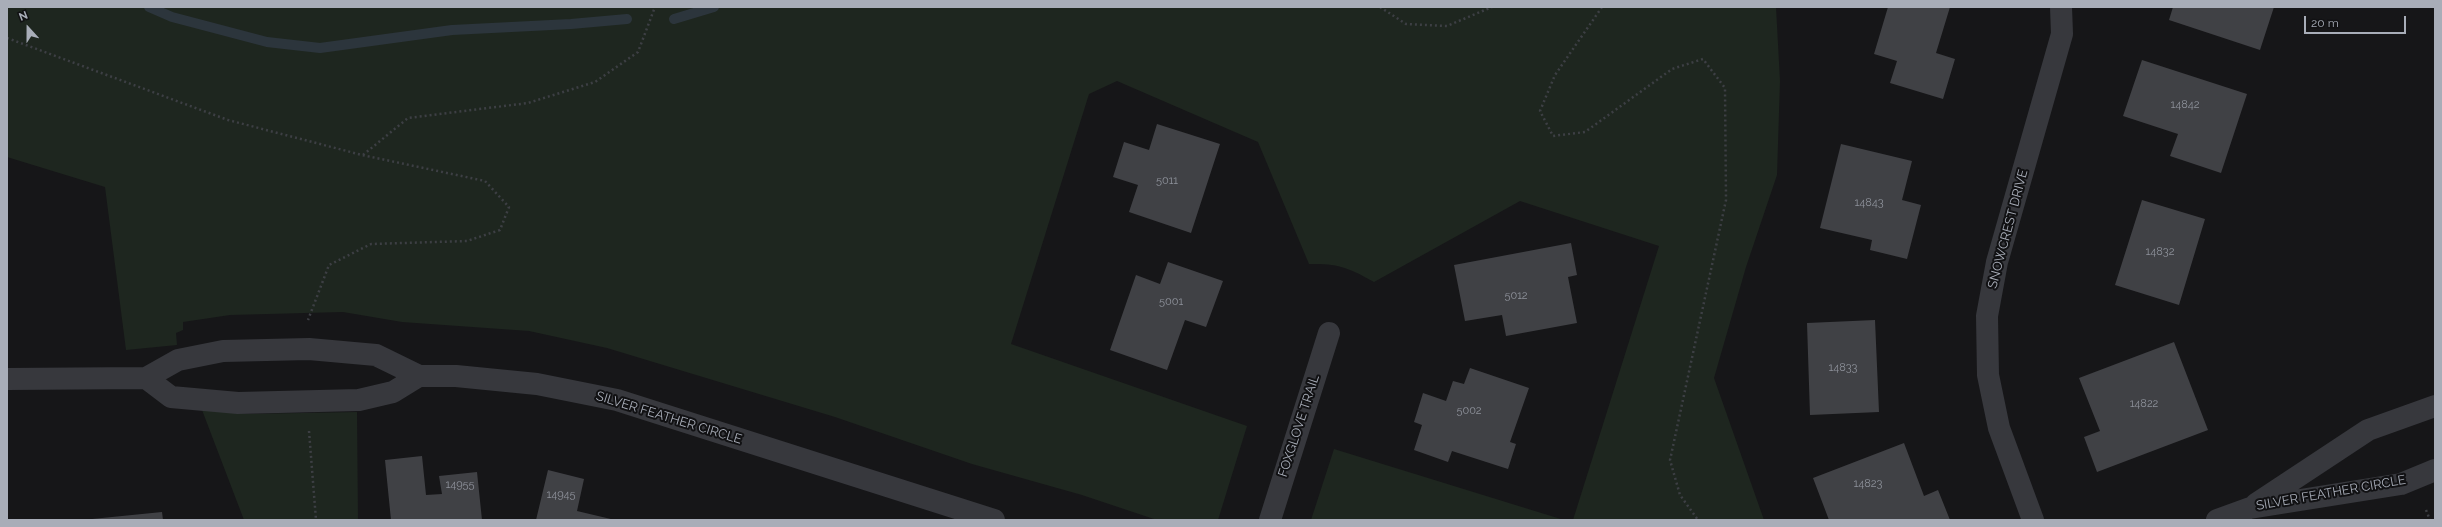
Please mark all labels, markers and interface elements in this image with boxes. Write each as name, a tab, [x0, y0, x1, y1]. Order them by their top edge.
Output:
north arrow	[8, 8, 48, 48]
scale bar	[2306, 8, 2408, 34]
text: N	[17, 9, 30, 24]
text: 20 m	[2311, 16, 2339, 30]
house number: 14842	[2171, 98, 2199, 112]
street label: SNOWCREST DRIVE	[1985, 168, 2031, 290]
house number: 5011	[1156, 174, 1178, 188]
house number: 14843	[1854, 196, 1884, 210]
house number: 14832	[2146, 245, 2174, 259]
house number: 5012	[1504, 289, 1528, 303]
house number: 5001	[1159, 295, 1183, 309]
house number: 14833	[1829, 361, 1857, 375]
street label: FOXGLOVE TRAIL	[1275, 373, 1323, 479]
street label: SILVER FEATHER CIRCLE	[594, 388, 744, 448]
house number: 14822	[2130, 397, 2158, 411]
house number: 5002	[1456, 404, 1482, 418]
street label: SILVER FEATHER CIRCLE	[2255, 472, 2407, 514]
house number: 14823	[1854, 477, 1882, 491]
house number: 14955	[445, 478, 475, 492]
house number: 14945	[546, 488, 576, 502]

